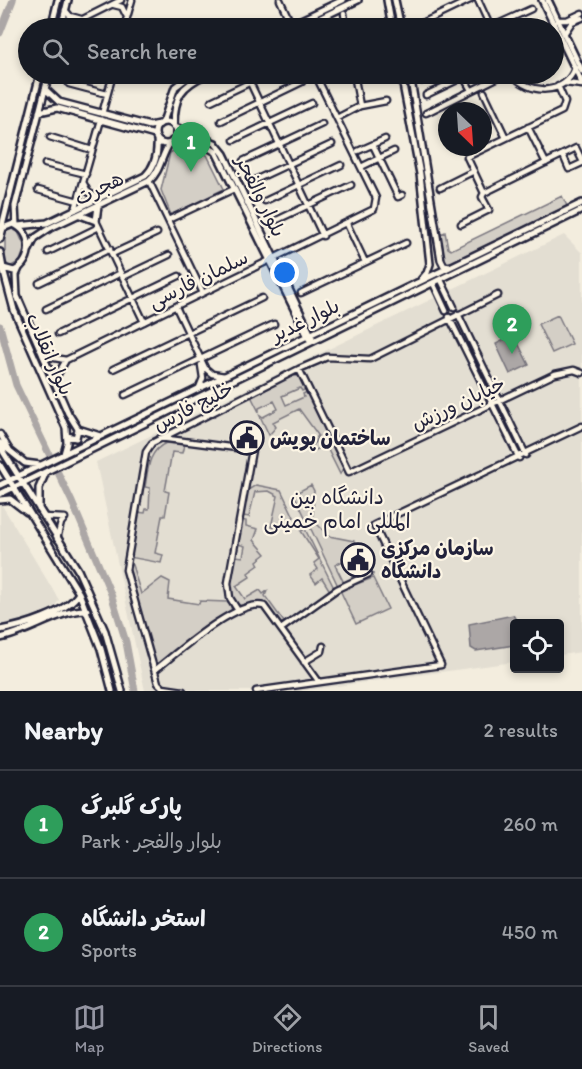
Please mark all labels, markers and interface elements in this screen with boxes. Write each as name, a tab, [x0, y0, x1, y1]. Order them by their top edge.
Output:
search box	[18, 18, 564, 84]
icon: search	[39, 35, 72, 68]
text: Search here	[87, 38, 197, 65]
north arrow	[438, 102, 492, 156]
pin: 1	[172, 122, 210, 172]
street label: بلوار والفجر	[230, 150, 291, 241]
street label: هجرت	[70, 166, 128, 210]
street label: سلمان فارسی	[144, 245, 252, 314]
your location	[270, 258, 299, 287]
street label: بلوار غدیر	[265, 293, 343, 348]
pin: 2	[492, 304, 532, 354]
street label: بلوار انقلاب	[21, 309, 79, 399]
street label: خیابان ورزش	[407, 371, 509, 435]
street label: خلیج فارس	[149, 376, 238, 438]
public building icon: ساختمان پویش	[229, 420, 265, 456]
place label: ساختمان پویش	[270, 426, 391, 451]
district label: دانشگاه بین المللی امام خمینی	[263, 484, 411, 537]
place label: سازمان مرکزی دانشگاه	[381, 536, 494, 583]
public building icon: سازمان مرکزی دانشگاه	[340, 542, 376, 578]
map controls	[510, 619, 564, 673]
button: locate	[510, 619, 564, 673]
text: Nearby	[24, 714, 103, 746]
text: 2 results	[484, 718, 558, 742]
text: پارک گلبرگ	[81, 793, 182, 820]
text: 1	[39, 812, 48, 836]
text: 260 m	[503, 812, 558, 836]
text: Park · بلوار والفجر	[81, 829, 222, 853]
text: استخر دانشگاه	[81, 905, 206, 932]
text: 2	[38, 920, 49, 944]
text: 450 m	[502, 920, 558, 944]
text: Sports	[81, 938, 137, 962]
tab: Map	[73, 1001, 106, 1056]
tab: Directions	[252, 1001, 322, 1056]
tab: Saved	[468, 1001, 509, 1056]

